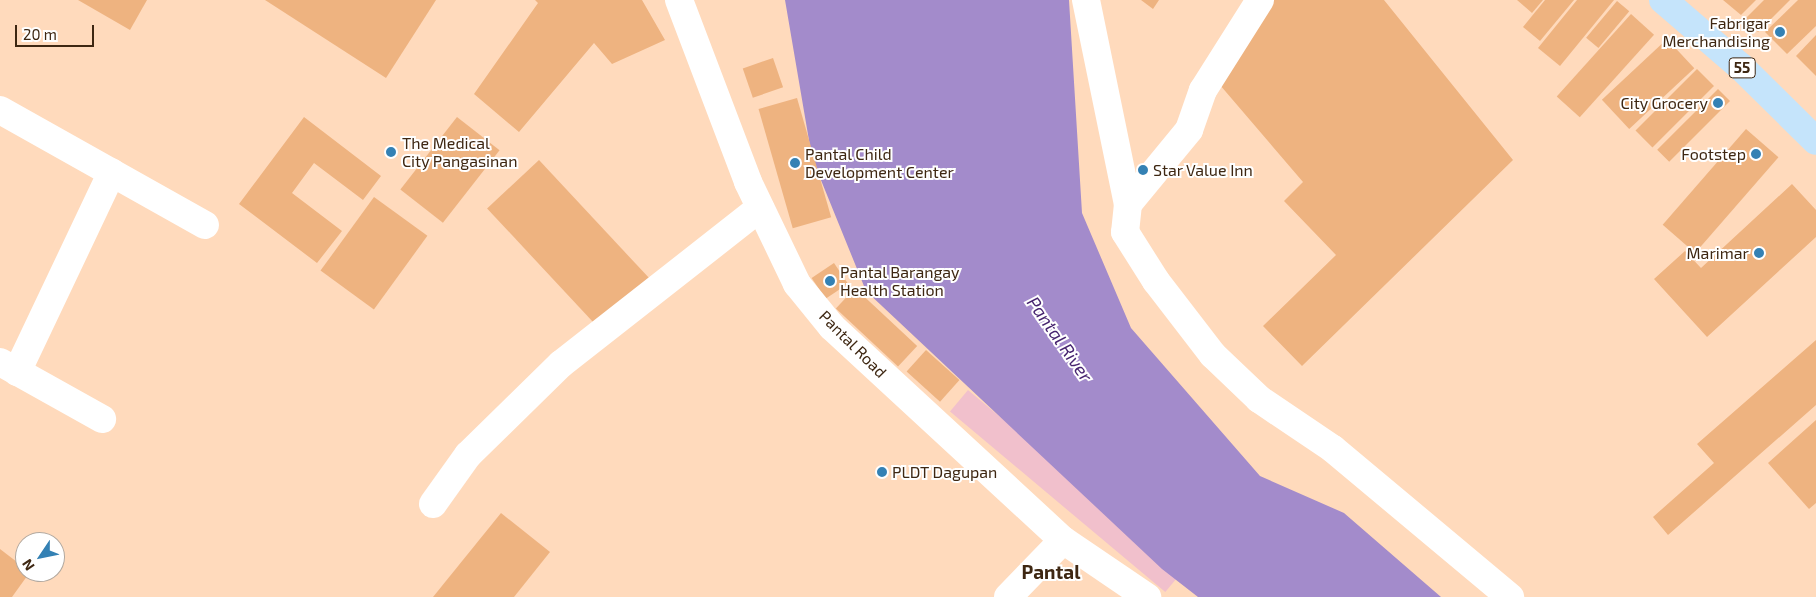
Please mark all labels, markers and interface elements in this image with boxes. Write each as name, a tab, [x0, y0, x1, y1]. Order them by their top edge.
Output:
place label: Fabrigar Merchandising	[1663, 13, 1770, 51]
scale bar	[18, 15, 96, 47]
text: 20 m	[23, 25, 57, 43]
marker: Fabrigar Merchandising	[1774, 26, 1786, 38]
road number: 55	[1728, 56, 1756, 80]
place label: City Grocery	[1620, 93, 1708, 113]
marker: City Grocery	[1712, 97, 1724, 109]
place label: The Medical City Pangasinan	[402, 133, 518, 171]
place label: Pantal Child Development Center	[805, 144, 954, 182]
place label: Footstep	[1681, 144, 1746, 164]
marker: The Medical City Pangasinan	[384, 145, 398, 159]
marker: Footstep	[1750, 148, 1762, 160]
marker: Pantal Child Development Center	[789, 157, 801, 169]
place label: Star Value Inn	[1153, 160, 1254, 180]
marker: Star Value Inn	[1137, 164, 1149, 176]
place label: Marimar	[1687, 243, 1749, 263]
marker: Marimar	[1753, 247, 1765, 259]
place label: Pantal Barangay Health Station	[840, 262, 960, 300]
marker: Pantal Barangay Health Station	[824, 275, 836, 287]
water label: Pantal River	[1023, 292, 1097, 386]
street label: Pantal Road	[815, 306, 891, 382]
place label: PLDT Dagupan	[892, 462, 998, 482]
marker: PLDT Dagupan	[876, 466, 888, 478]
north arrow	[15, 532, 65, 582]
text: N	[18, 556, 38, 574]
district label: Pantal	[1022, 561, 1080, 583]

